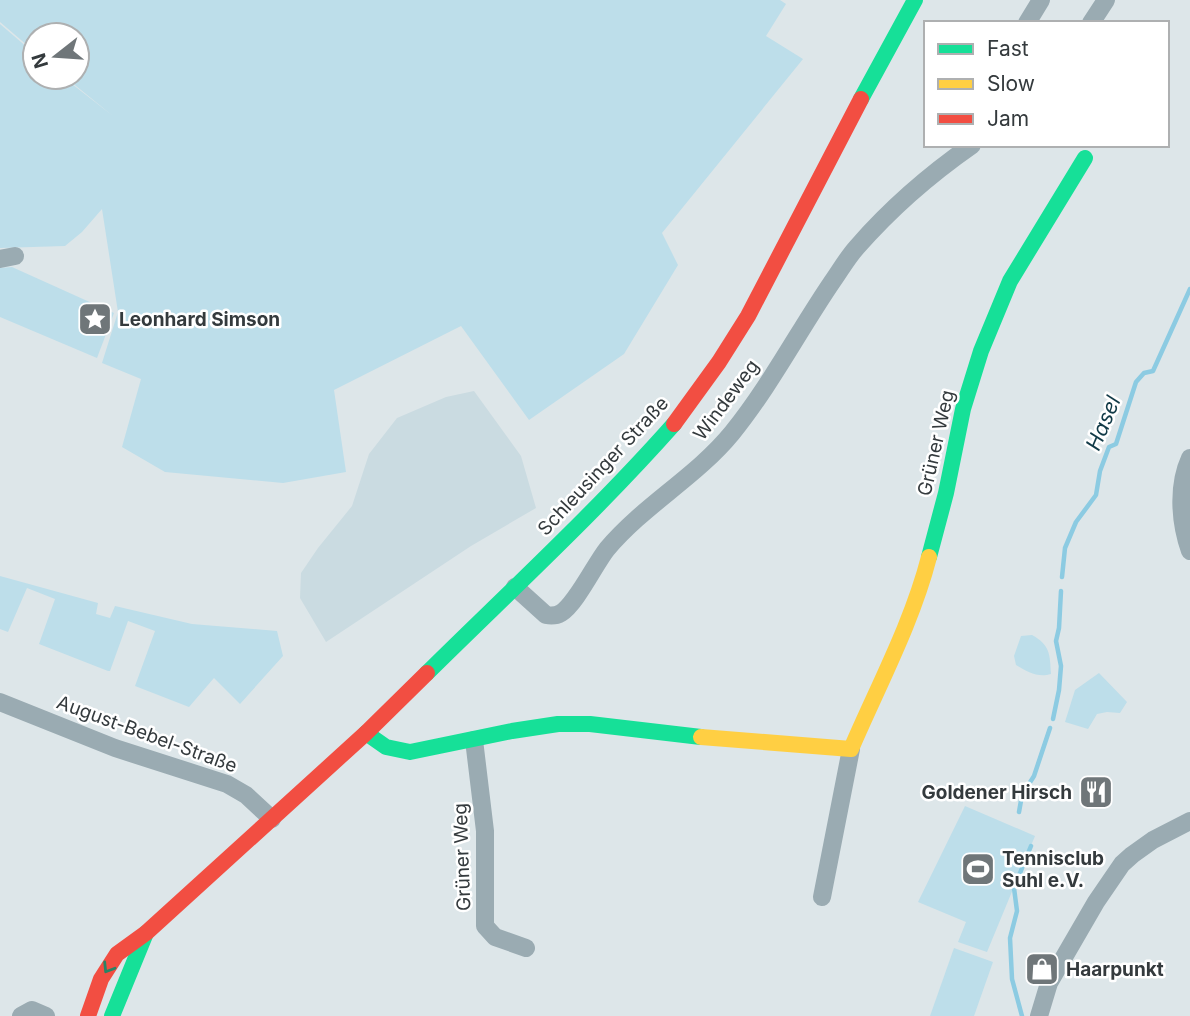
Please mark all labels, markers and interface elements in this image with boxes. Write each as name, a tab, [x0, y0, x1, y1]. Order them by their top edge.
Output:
north arrow	[21, 21, 91, 91]
legend	[924, 21, 1169, 147]
text: Fast	[987, 36, 1029, 61]
text: N	[27, 51, 53, 71]
text: Slow	[987, 71, 1035, 96]
text: Jam	[987, 106, 1029, 131]
place icon: Leonhard Simson	[76, 300, 114, 338]
place label: Leonhard Simson	[119, 308, 280, 331]
street label: Windeweg	[688, 355, 764, 445]
street label: Grüner Weg	[913, 388, 959, 498]
water label: Hasel	[1080, 391, 1126, 454]
street label: Schleusinger Straße	[533, 392, 673, 540]
street label: August-Bebel-Straße	[54, 691, 240, 777]
restaurant icon: Goldener Hirsch	[1077, 773, 1115, 811]
place label: Goldener Hirsch	[922, 781, 1072, 804]
street label: Grüner Weg	[449, 803, 475, 911]
place label: Tennisclub Suhl e.V.	[1002, 847, 1104, 892]
sports icon: Tennisclub Suhl e.V.	[959, 850, 997, 888]
shop icon: Haarpunkt	[1023, 950, 1061, 988]
place label: Haarpunkt	[1066, 958, 1164, 981]
one-way arrow	[103, 960, 116, 973]

